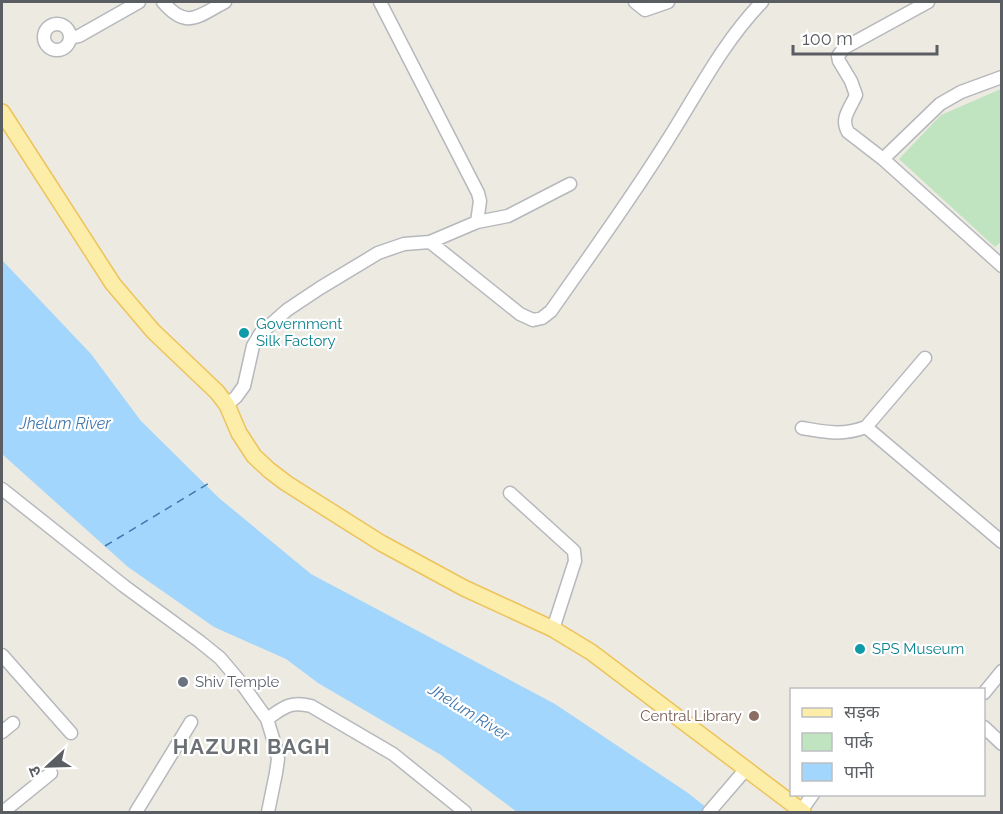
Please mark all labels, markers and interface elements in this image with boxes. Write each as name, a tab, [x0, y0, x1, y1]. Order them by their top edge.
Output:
scale bar	[793, 18, 937, 56]
text: 100 m	[802, 28, 853, 49]
place label: Government Silk Factory	[256, 315, 342, 350]
marker: Government Silk Factory	[237, 326, 251, 340]
water label: Jhelum River	[18, 414, 111, 433]
place label: SPS Museum	[872, 640, 964, 658]
marker: SPS Museum	[853, 642, 867, 656]
place label: Shiv Temple	[195, 673, 279, 691]
marker: Shiv Temple	[176, 675, 190, 689]
water label: Jhelum River	[424, 679, 513, 745]
legend	[790, 688, 985, 796]
text: सड़क	[844, 701, 881, 722]
place label: Central Library	[640, 707, 742, 725]
marker: Central Library	[747, 709, 761, 723]
text: पार्क	[844, 731, 874, 752]
district label: HAZURI BAGH	[173, 734, 331, 759]
north arrow	[18, 736, 78, 796]
text: पानी	[844, 761, 874, 782]
text: उ	[24, 763, 45, 779]

